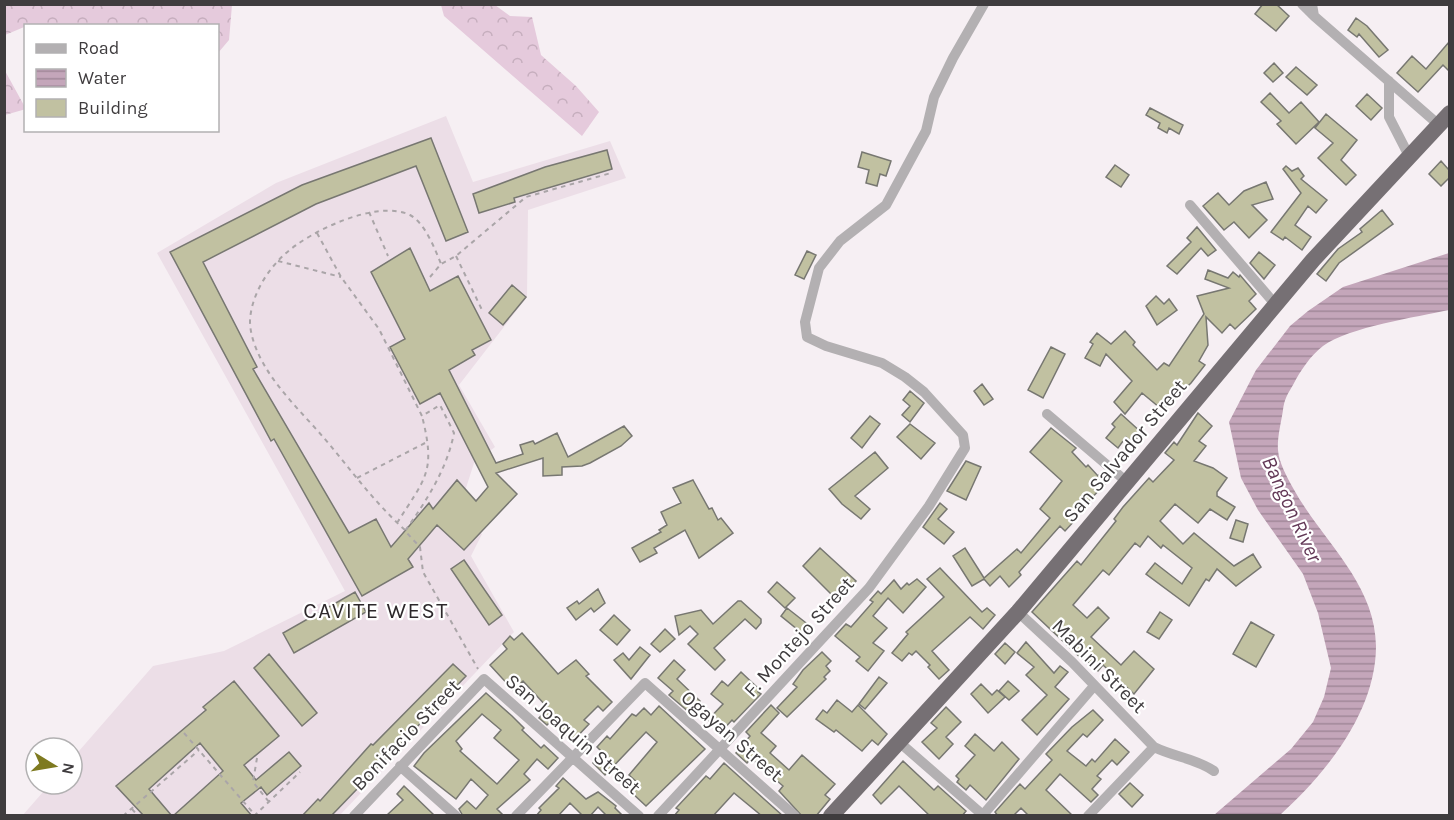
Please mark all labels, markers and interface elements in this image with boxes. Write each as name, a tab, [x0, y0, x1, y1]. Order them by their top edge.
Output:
legend	[24, 24, 219, 132]
text: Road	[78, 37, 119, 59]
text: Water	[78, 67, 126, 89]
text: Building	[78, 97, 148, 119]
street label: San Salvador Street	[1059, 375, 1192, 527]
water label: Bangon River	[1257, 452, 1327, 567]
street label: F. Montejo Street	[739, 572, 859, 702]
district label: CAVITE WEST	[303, 598, 449, 624]
street label: Mabini Street	[1047, 614, 1151, 718]
street label: San Joaquin Street	[501, 669, 646, 799]
street label: Bonifacio Street	[347, 674, 465, 796]
street label: Ogayan Street	[676, 686, 788, 787]
north arrow	[24, 736, 84, 796]
text: N	[58, 761, 79, 776]

